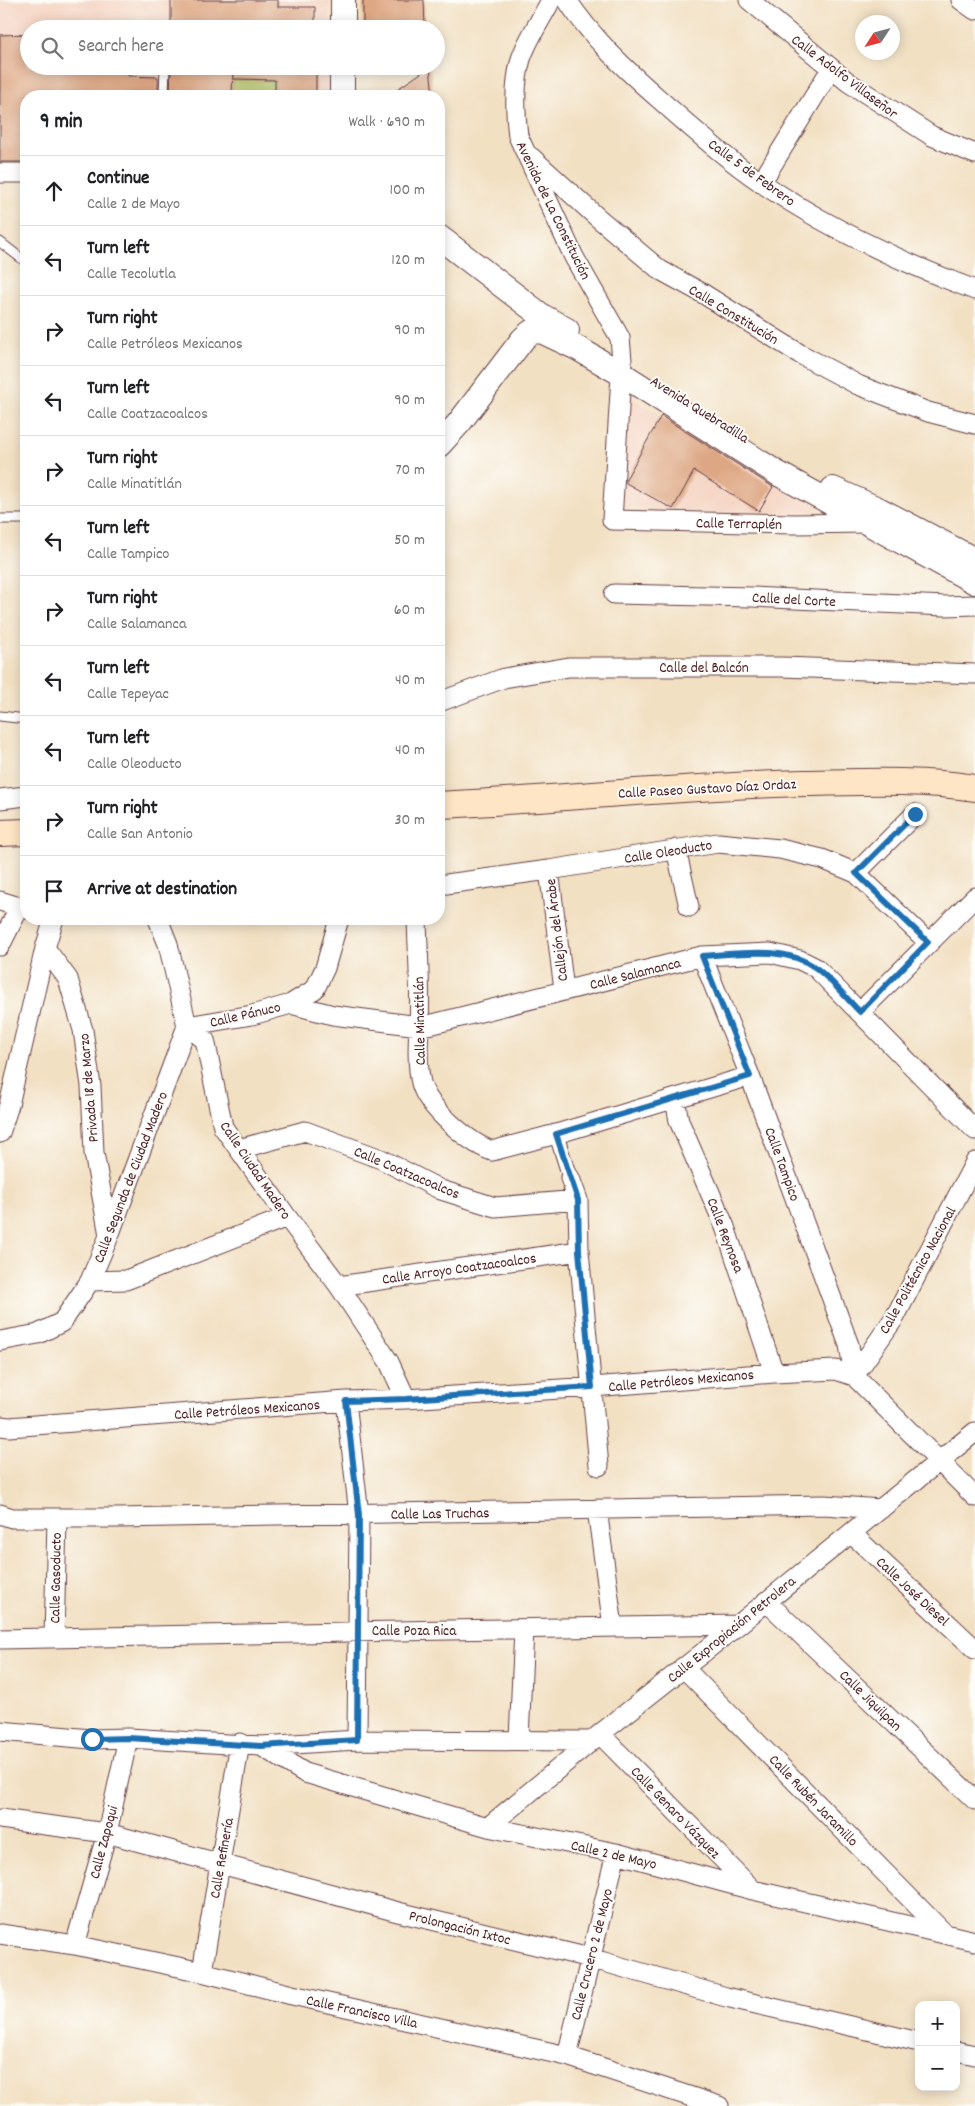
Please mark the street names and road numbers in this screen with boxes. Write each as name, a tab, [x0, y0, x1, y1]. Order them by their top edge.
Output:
street label: Calle Adolfo Villaseñor	[786, 30, 902, 125]
street label: Calle 5 de Febrero	[703, 134, 799, 213]
street label: Avenida de La Constitución	[509, 138, 595, 284]
street label: Calle Constitución	[684, 280, 782, 351]
street label: Avenida Quebradilla	[645, 371, 754, 450]
street label: Calle Terraplén	[696, 513, 782, 537]
street label: Calle del Corte	[751, 588, 837, 614]
street label: Calle del Balcón	[659, 658, 749, 680]
street label: Calle Paseo Gustavo Díaz Ordaz	[617, 774, 797, 806]
street label: Calle Oleoducto	[623, 835, 714, 871]
street label: Callejón del Árabe	[541, 877, 575, 982]
street label: Calle Salamanca	[588, 953, 684, 997]
street label: Calle Minatitlán	[409, 976, 433, 1066]
street label: Calle Pánuco	[208, 997, 283, 1035]
street label: Privada 18 de Marzo	[74, 1032, 106, 1143]
street label: Calle Segunda de Ciudad Madero	[89, 1088, 175, 1267]
street label: Calle Ciudad Madero	[213, 1118, 296, 1225]
street label: Calle Tampico	[758, 1125, 805, 1205]
street label: Calle Coatzacoalcos	[350, 1142, 463, 1206]
street label: Calle Reynosa	[700, 1195, 749, 1277]
street label: Calle Politécnico Nacional	[875, 1203, 963, 1339]
street label: Calle Arroyo Coatzacoalcos	[381, 1248, 538, 1292]
street label: Calle Petróleos Mexicanos	[607, 1365, 755, 1399]
street label: Calle Petróleos Mexicanos	[174, 1395, 321, 1427]
street label: Calle Las Truchas	[390, 1503, 490, 1527]
street label: Calle Gasoducto	[45, 1532, 69, 1624]
street label: Calle José Diesel	[870, 1553, 954, 1633]
street label: Calle Expropiación Petrolera	[663, 1571, 802, 1689]
street label: Calle Poza Rica	[372, 1621, 457, 1643]
street label: Calle Jiquilpan	[833, 1666, 906, 1737]
street label: Calle Rubén Jaramillo	[763, 1750, 863, 1853]
street label: Calle Genaro Vázquez	[625, 1762, 725, 1865]
street label: Calle Zapoqui	[85, 1803, 125, 1881]
street label: Calle Refinería	[205, 1815, 241, 1900]
street label: Calle 2 de Mayo	[569, 1835, 659, 1877]
street label: Calle Crucero 2 de Mayo	[566, 1886, 620, 2023]
street label: Prolongación Ixtoc	[406, 1906, 513, 1952]
street label: Calle Francisco Villa	[304, 1990, 420, 2036]

